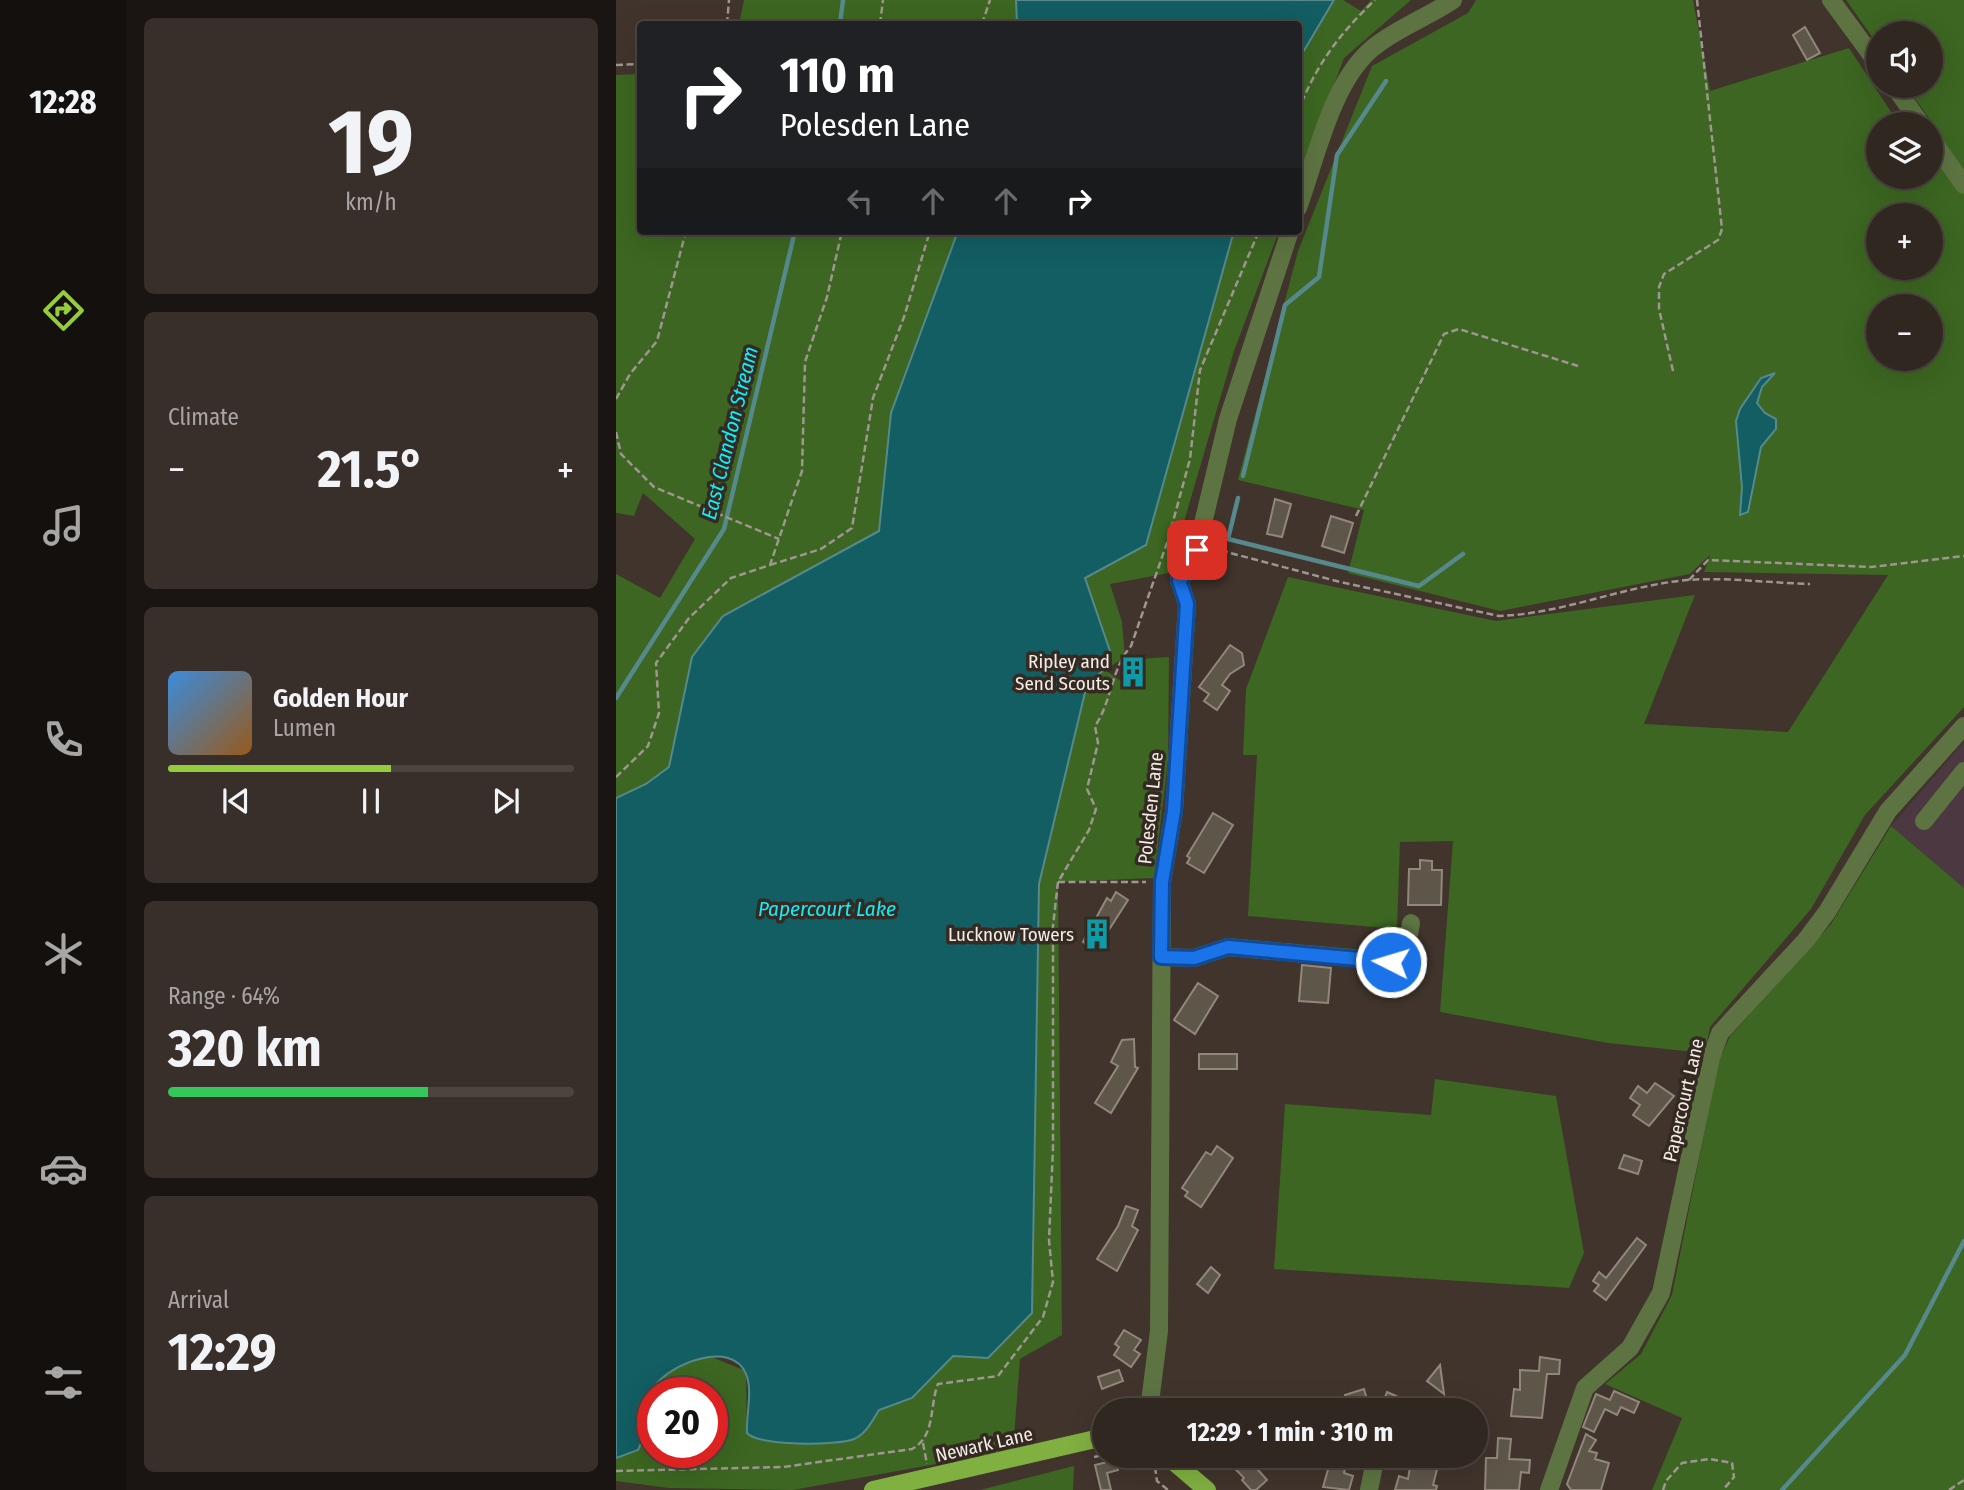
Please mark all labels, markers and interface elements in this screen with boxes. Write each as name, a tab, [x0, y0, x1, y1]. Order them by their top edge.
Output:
map controls	[1866, 21, 1943, 371]
button: sound	[1866, 21, 1943, 98]
text: 110 m	[780, 46, 895, 105]
icon: right	[665, 49, 756, 140]
text: 12:28	[29, 83, 97, 121]
text: 19	[328, 88, 414, 197]
text: Polesden Lane	[780, 106, 970, 144]
button: layers	[1866, 112, 1943, 189]
icon: left	[841, 182, 879, 220]
icon: ahead	[914, 182, 952, 220]
icon: ahead	[987, 182, 1025, 220]
icon: right	[1060, 182, 1098, 220]
text: km/h	[345, 188, 397, 216]
button: +	[1866, 203, 1943, 280]
icon: directions	[39, 286, 88, 335]
button: −	[1866, 294, 1943, 371]
water label: East Clandon Stream	[696, 344, 764, 522]
text: Climate	[168, 403, 239, 431]
text: 21.5°	[317, 438, 424, 501]
text: −	[168, 447, 185, 493]
text: +	[557, 447, 574, 493]
icon: music	[39, 501, 88, 550]
pin	[1167, 520, 1227, 580]
icon: arrive	[1178, 531, 1216, 569]
place label: Ripley and Send Scouts	[1015, 650, 1110, 695]
building icon: Ripley and Send Scouts	[1116, 655, 1150, 689]
text: Golden Hour	[273, 683, 408, 714]
text: Lumen	[273, 714, 336, 742]
icon: phone	[39, 715, 88, 764]
street label: Polesden Lane	[1133, 751, 1168, 865]
icon: previous	[217, 782, 255, 820]
icon: pause	[352, 782, 390, 820]
icon: next	[487, 782, 525, 820]
water label: Papercourt Lake	[758, 896, 896, 922]
building icon: Lucknow Towers	[1080, 917, 1114, 951]
place label: Lucknow Towers	[948, 923, 1074, 946]
position arrow	[1354, 925, 1428, 999]
icon: climate	[39, 929, 88, 978]
text: Range · 64%	[168, 982, 280, 1010]
text: 320 km	[168, 1017, 322, 1080]
street label: Papercourt Lane	[1658, 1036, 1709, 1164]
icon: car	[39, 1144, 88, 1193]
text: Arrival	[168, 1286, 229, 1314]
text: 12:29	[168, 1321, 277, 1384]
icon: filters	[39, 1358, 88, 1407]
speed limit sign: 20	[637, 1377, 728, 1468]
text: 12:29 · 1 min · 310 m	[1187, 1417, 1393, 1448]
street label: Newark Lane	[933, 1422, 1035, 1467]

